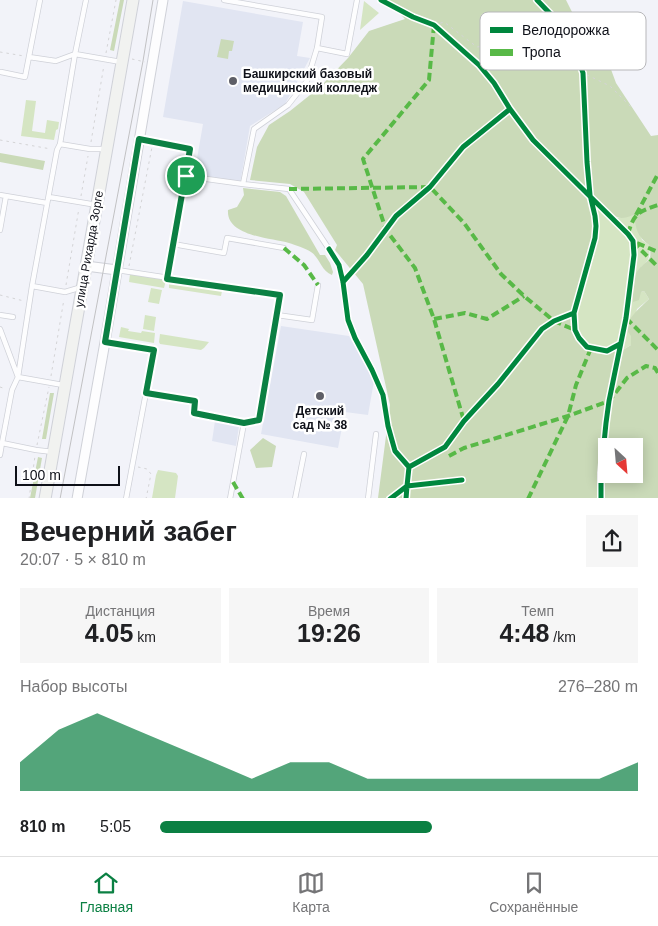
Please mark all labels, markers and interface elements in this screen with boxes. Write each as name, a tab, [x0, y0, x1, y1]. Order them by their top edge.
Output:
legend	[480, 12, 646, 70]
text: Велодорожка	[522, 22, 610, 38]
text: Тропа	[522, 44, 561, 60]
place label: Башкирский базовый медицинский колледж	[243, 67, 378, 95]
marker: Башкирский базовый медицинский колледж	[227, 75, 239, 87]
pin	[165, 155, 207, 197]
icon: arrive	[172, 162, 200, 190]
street label: улица Рихарда Зорге	[72, 189, 106, 308]
marker: Детский сад № 38	[314, 390, 326, 402]
place label: Детский сад № 38	[293, 404, 348, 432]
north arrow	[598, 438, 642, 482]
map controls	[598, 438, 643, 483]
scale bar	[15, 463, 120, 487]
text: 100 m	[22, 467, 61, 483]
button: share	[586, 515, 638, 567]
text: Вечерний забег	[20, 516, 237, 547]
text: 20:07 · 5 × 810 m	[20, 551, 146, 568]
text: Дистанция	[86, 603, 155, 619]
text: Время	[308, 603, 350, 619]
text: Темп	[521, 603, 554, 619]
text: 4.05	[85, 619, 133, 647]
text: 19:26	[297, 619, 361, 647]
text: 4:48	[499, 619, 549, 647]
text: km	[133, 629, 156, 645]
text: /km	[549, 629, 576, 645]
text: Набор высоты	[20, 678, 127, 695]
text: 276–280 m	[558, 678, 638, 695]
text: 810 m	[20, 818, 65, 835]
text: 5:05	[100, 818, 131, 835]
tab: Главная	[80, 869, 133, 915]
tab: Карта	[292, 869, 330, 915]
tab: Сохранённые	[489, 869, 578, 915]

